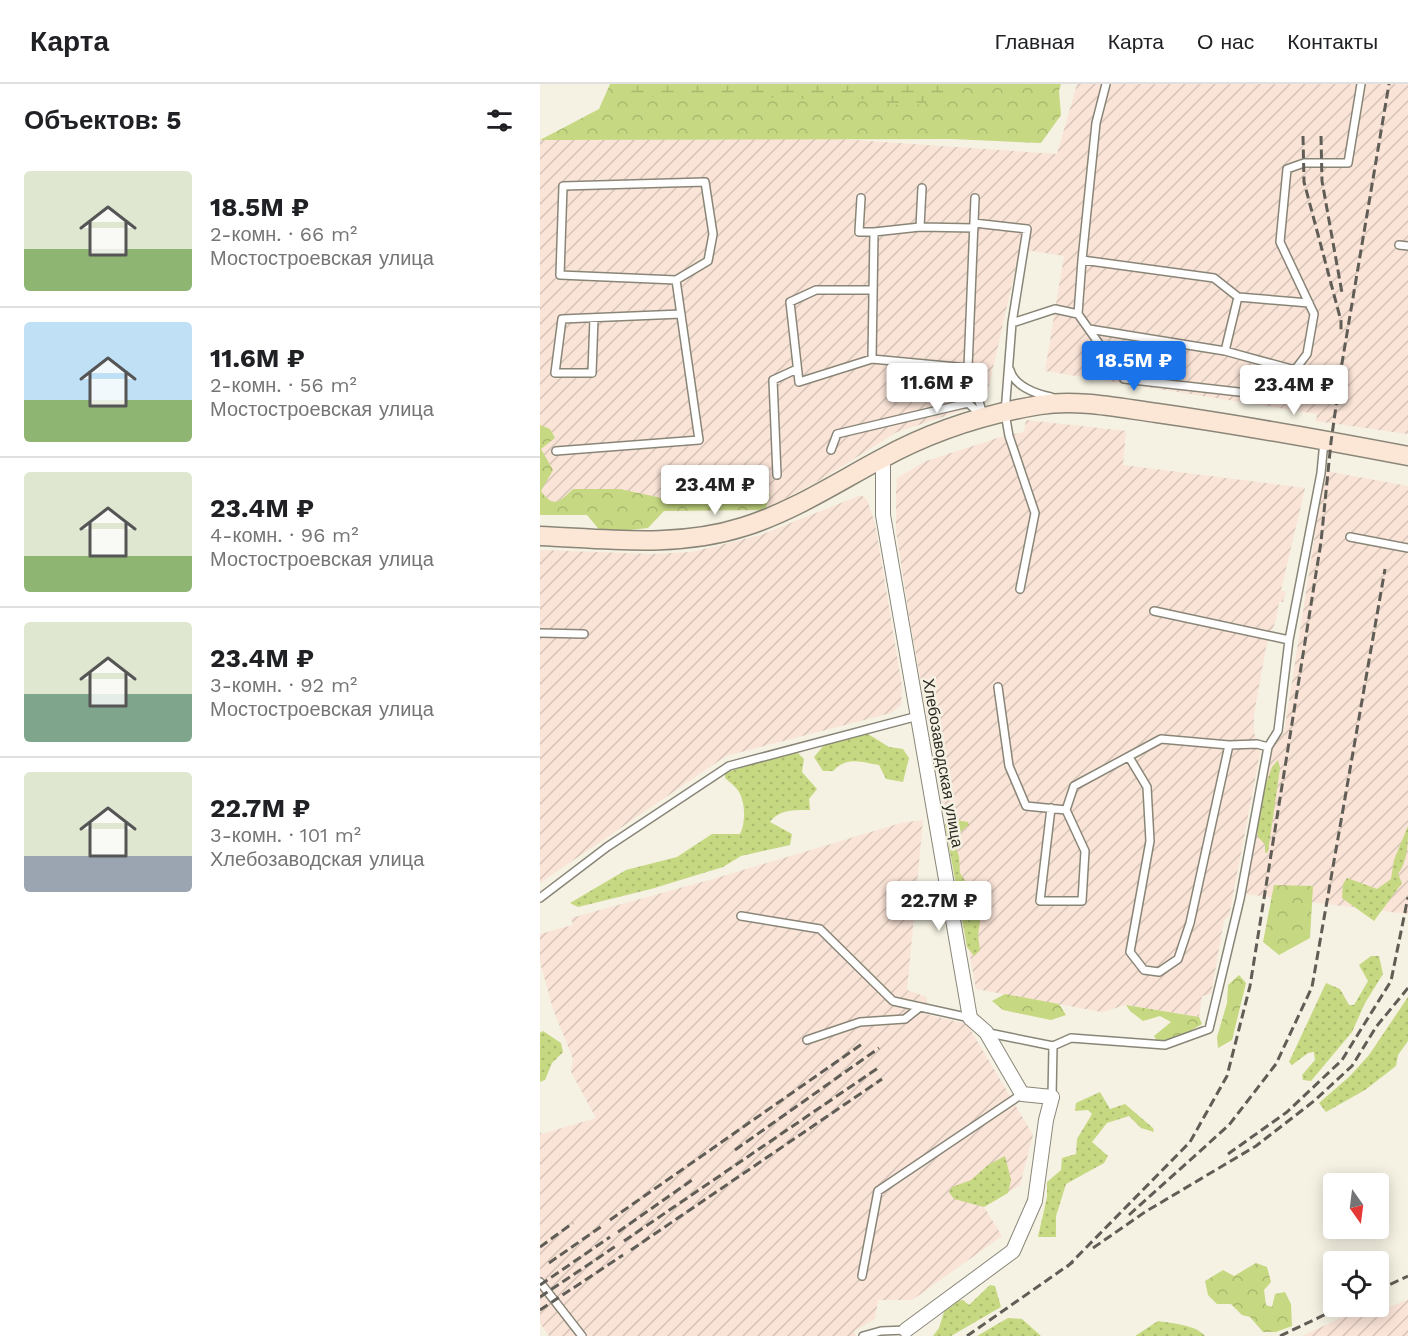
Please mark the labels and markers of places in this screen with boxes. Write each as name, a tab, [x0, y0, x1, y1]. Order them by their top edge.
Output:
pin: 18.5M ₽	[1079, 341, 1189, 392]
pin: 11.6M ₽	[882, 363, 992, 414]
pin: 23.4M ₽	[1239, 365, 1349, 416]
pin: 23.4M ₽	[660, 465, 770, 516]
pin: 22.7M ₽	[884, 881, 994, 932]

